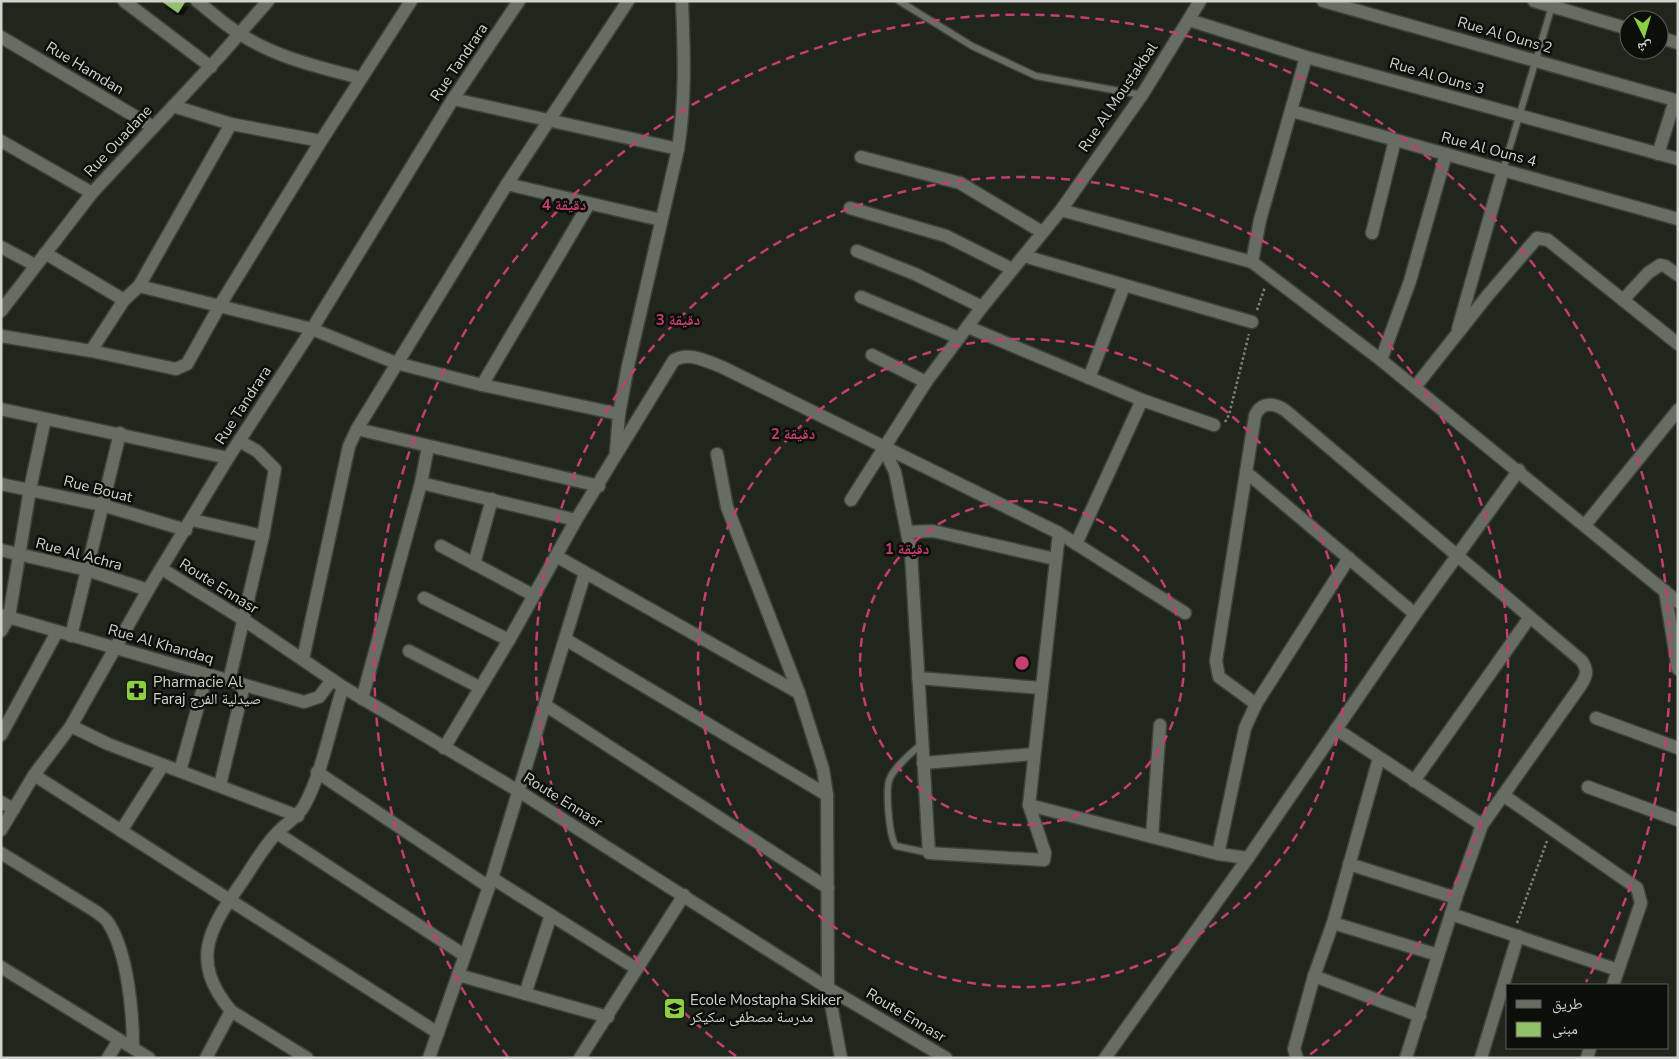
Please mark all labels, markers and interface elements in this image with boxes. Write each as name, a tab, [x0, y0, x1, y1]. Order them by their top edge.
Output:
north arrow	[1619, 10, 1669, 60]
street label: Rue Al Ouns 2	[1455, 12, 1555, 58]
street label: Rue Tandrara	[426, 19, 492, 105]
street label: Rue Hamdan	[42, 37, 128, 99]
text: ش	[1637, 37, 1653, 58]
street label: Rue Al Moustakbal	[1074, 38, 1162, 156]
street label: Rue Al Ouns 3	[1387, 53, 1487, 99]
street label: Rue Ouadane	[80, 101, 156, 181]
street label: Rue Al Ouns 4	[1439, 127, 1539, 171]
text: 4 دقيقة	[542, 195, 586, 215]
text: 3 دقيقة	[656, 310, 700, 330]
street label: Rue Tandrara	[210, 362, 276, 448]
text: 2 دقيقة	[771, 424, 815, 444]
street label: Rue Bouat	[61, 471, 135, 507]
street label: Rue Al Achra	[33, 533, 125, 575]
text: 1 دقيقة	[885, 539, 929, 559]
street label: Route Ennasr	[176, 554, 263, 619]
street label: Rue Al Khandaq	[106, 619, 216, 669]
centre of rings	[1013, 654, 1031, 672]
place label: Pharmacie Al Faraj صيدلية الفرج	[153, 672, 261, 709]
pharmacy icon: Pharmacie Al Faraj صيدلية الفرج	[125, 679, 149, 703]
street label: Route Ennasr	[520, 768, 607, 833]
street label: Route Ennasr	[862, 983, 950, 1047]
legend	[1506, 984, 1669, 1049]
place label: Ecole Mostapha Skiker مدرسة مصطفى سكيكر	[689, 990, 842, 1027]
text: طريق	[1552, 994, 1583, 1014]
school or university icon: Ecole Mostapha Skiker مدرسة مصطفى سكيكر	[662, 997, 686, 1021]
text: مبنى	[1552, 1019, 1578, 1039]

